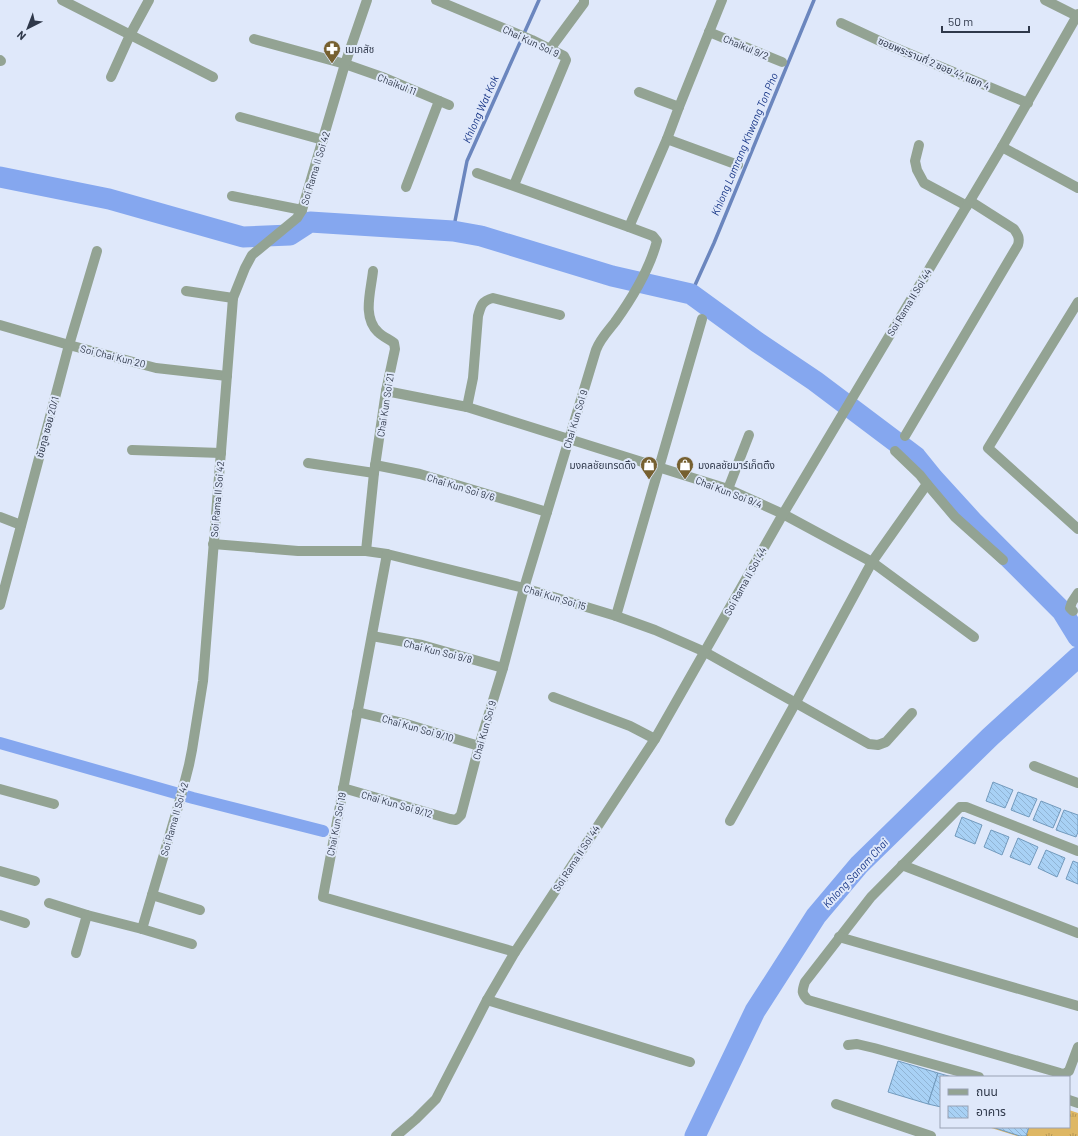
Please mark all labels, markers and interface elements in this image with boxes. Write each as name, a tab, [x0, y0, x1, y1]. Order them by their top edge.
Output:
north arrow	[8, 8, 48, 48]
scale bar	[942, 8, 1029, 34]
text: 50 m	[948, 14, 973, 28]
street label: Chai Kun Soi 9	[501, 23, 561, 59]
text: N	[14, 29, 28, 43]
street label: Chaikul 9/2	[721, 32, 771, 62]
street label: ซอยพระรามที่ 2 ซอย 44 แยก 4	[876, 33, 992, 92]
pharmacy icon: เมเภสัช	[322, 39, 342, 64]
place label: เมเภสัช	[345, 43, 374, 55]
water label: Khlong Lamrang Khwang Ton Pho	[708, 70, 780, 217]
street label: Chaikul 11	[376, 71, 418, 97]
water label: Khlong Wat Kok	[459, 73, 501, 145]
street label: Soi Rama II Soi 42	[298, 130, 332, 206]
street label: Soi Rama II Soi 44	[884, 266, 934, 338]
street label: Soi Chai Kun 20	[79, 342, 147, 370]
street label: Chai Kun Soi 21	[374, 372, 396, 438]
street label: Chai Kun Soi 9	[560, 388, 590, 450]
street label: ชัยกูล ซอย 20/1	[33, 395, 62, 459]
shop icon: มงคลชัยเทรดดิ้ง	[639, 455, 659, 480]
shop icon: มงคลชัยมาร์เก็ตติ้ง	[675, 455, 695, 480]
place label: มงคลชัยเทรดดิ้ง	[570, 459, 636, 471]
place label: มงคลชัยมาร์เก็ตติ้ง	[698, 459, 775, 471]
street label: Soi Rama II Soi 42	[208, 460, 226, 538]
street label: Chai Kun Soi 9/6	[426, 471, 496, 503]
street label: Chai Kun Soi 9/4	[694, 474, 764, 510]
street label: Soi Rama II Soi 44	[721, 545, 769, 617]
street label: Chai Kun Soi 15	[522, 582, 588, 612]
street label: Chai Kun Soi 9/8	[402, 637, 474, 665]
street label: Chai Kun Soi 9	[470, 699, 498, 761]
street label: Chai Kun Soi 9/10	[381, 712, 455, 744]
street label: Soi Rama II Soi 42	[158, 781, 190, 857]
street label: Chai Kun Soi 9/12	[360, 788, 434, 820]
street label: Chai Kun Soi 19	[324, 791, 348, 857]
street label: Soi Rama II Soi 44	[550, 823, 602, 893]
water label: Khlong Sanam Chai	[820, 836, 890, 910]
legend	[940, 1076, 1070, 1128]
text: ถนน	[976, 1084, 998, 1098]
text: อาคาร	[976, 1104, 1006, 1118]

